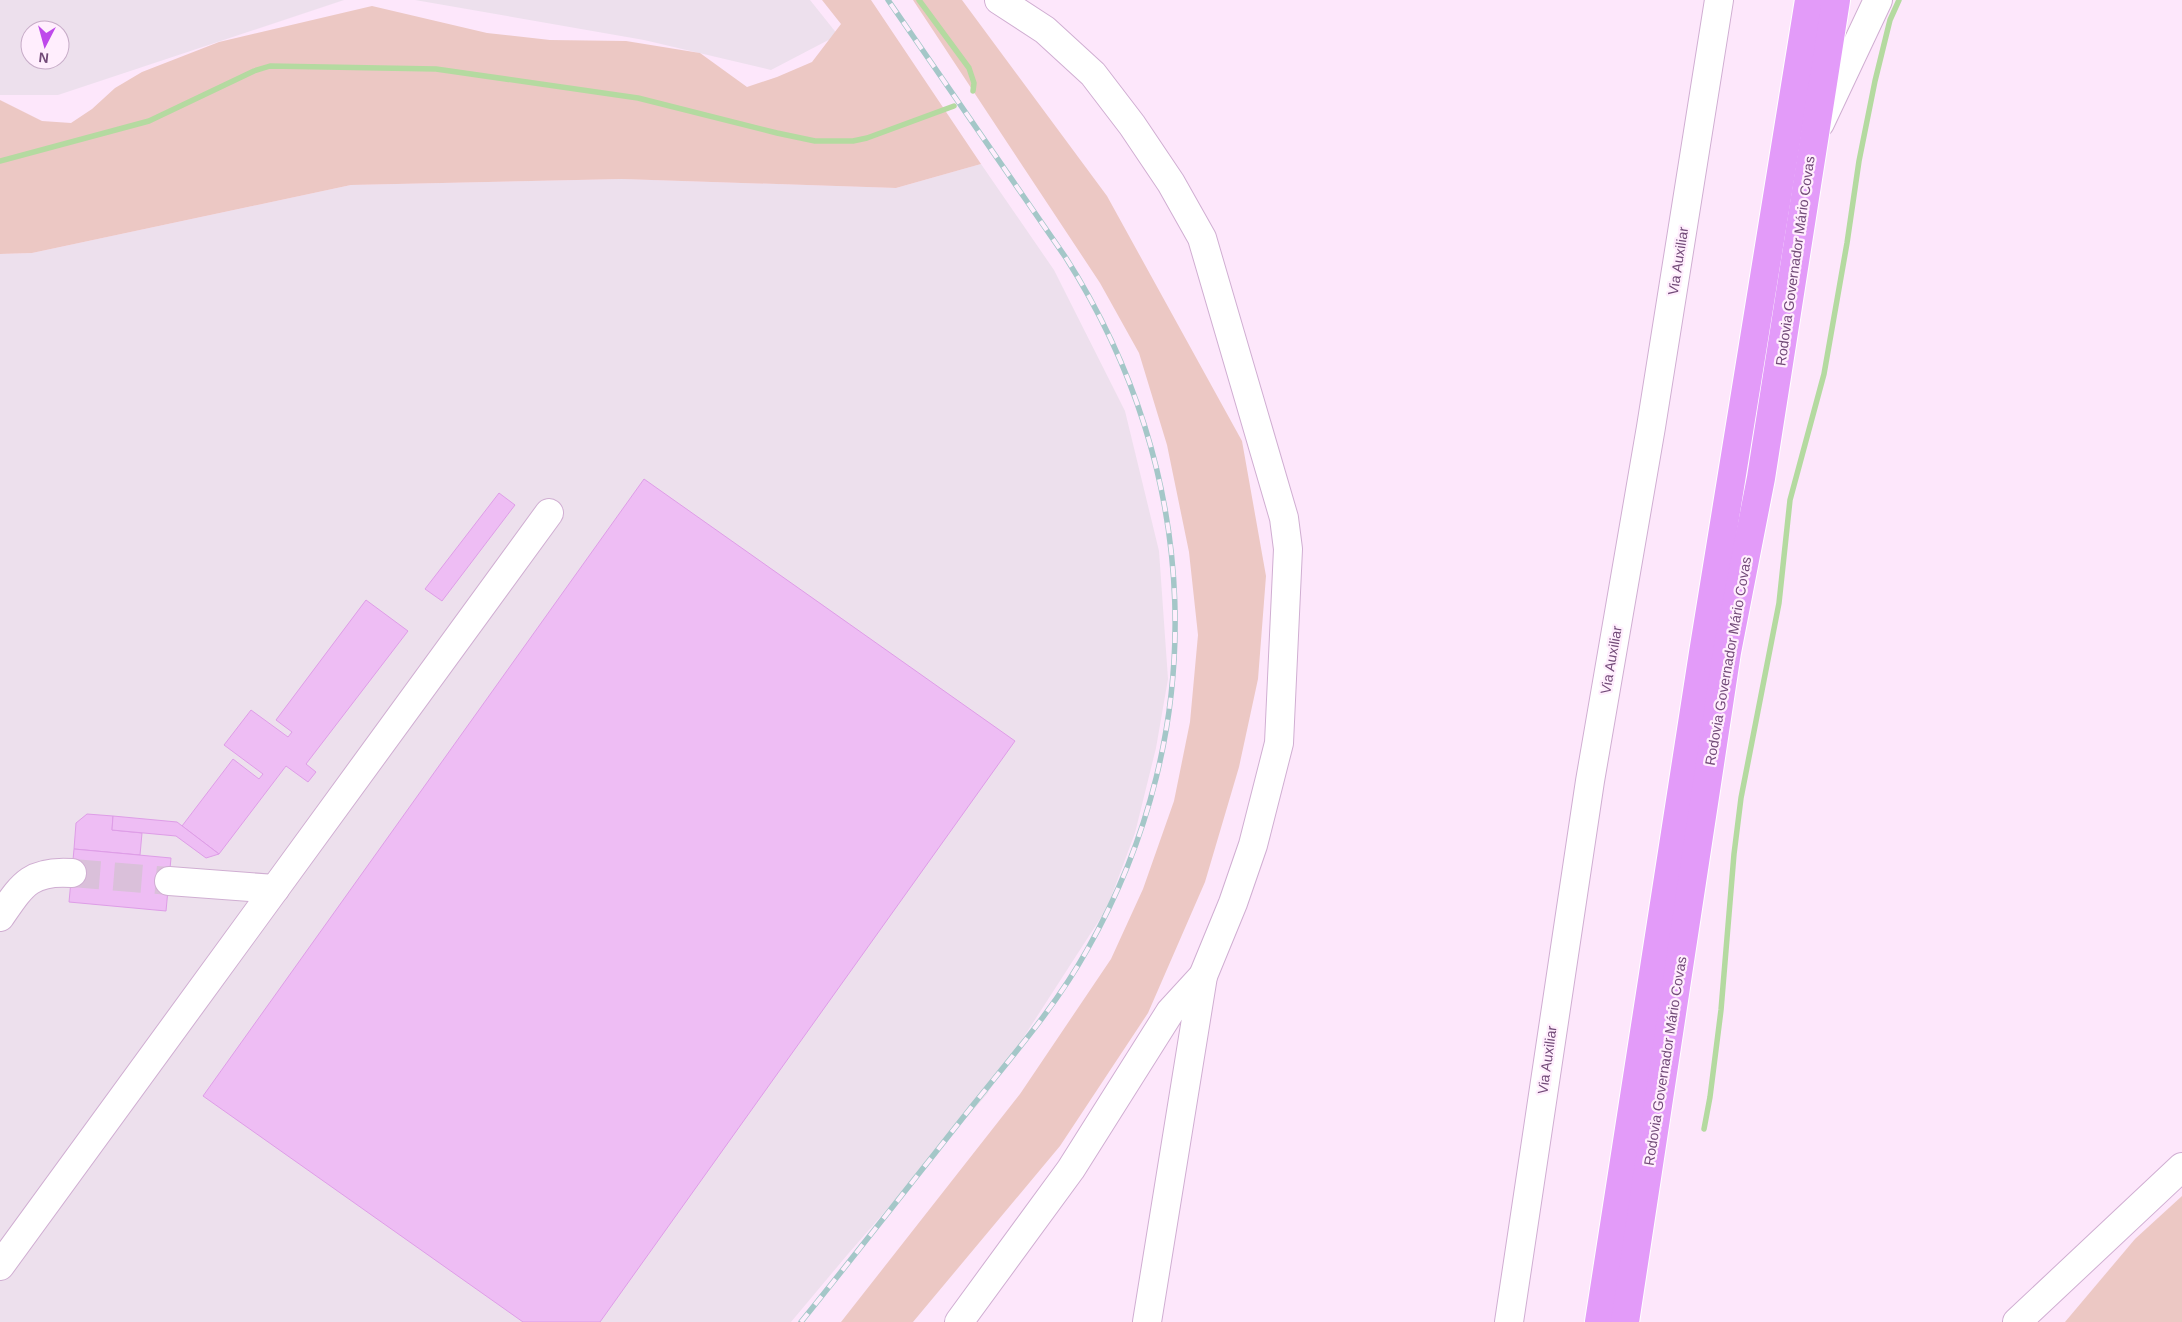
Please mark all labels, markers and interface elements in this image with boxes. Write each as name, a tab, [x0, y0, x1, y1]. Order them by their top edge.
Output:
north arrow	[20, 20, 70, 70]
text: N	[38, 49, 50, 66]
street label: Rodovia Governador Mário Covas	[1772, 155, 1818, 367]
street label: Via Auxiliar	[1665, 225, 1691, 296]
street label: Rodovia Governador Mário Covas	[1702, 555, 1754, 767]
street label: Via Auxiliar	[1597, 624, 1625, 695]
street label: Rodovia Governador Mário Covas	[1641, 955, 1689, 1167]
street label: Via Auxiliar	[1534, 1024, 1560, 1095]

